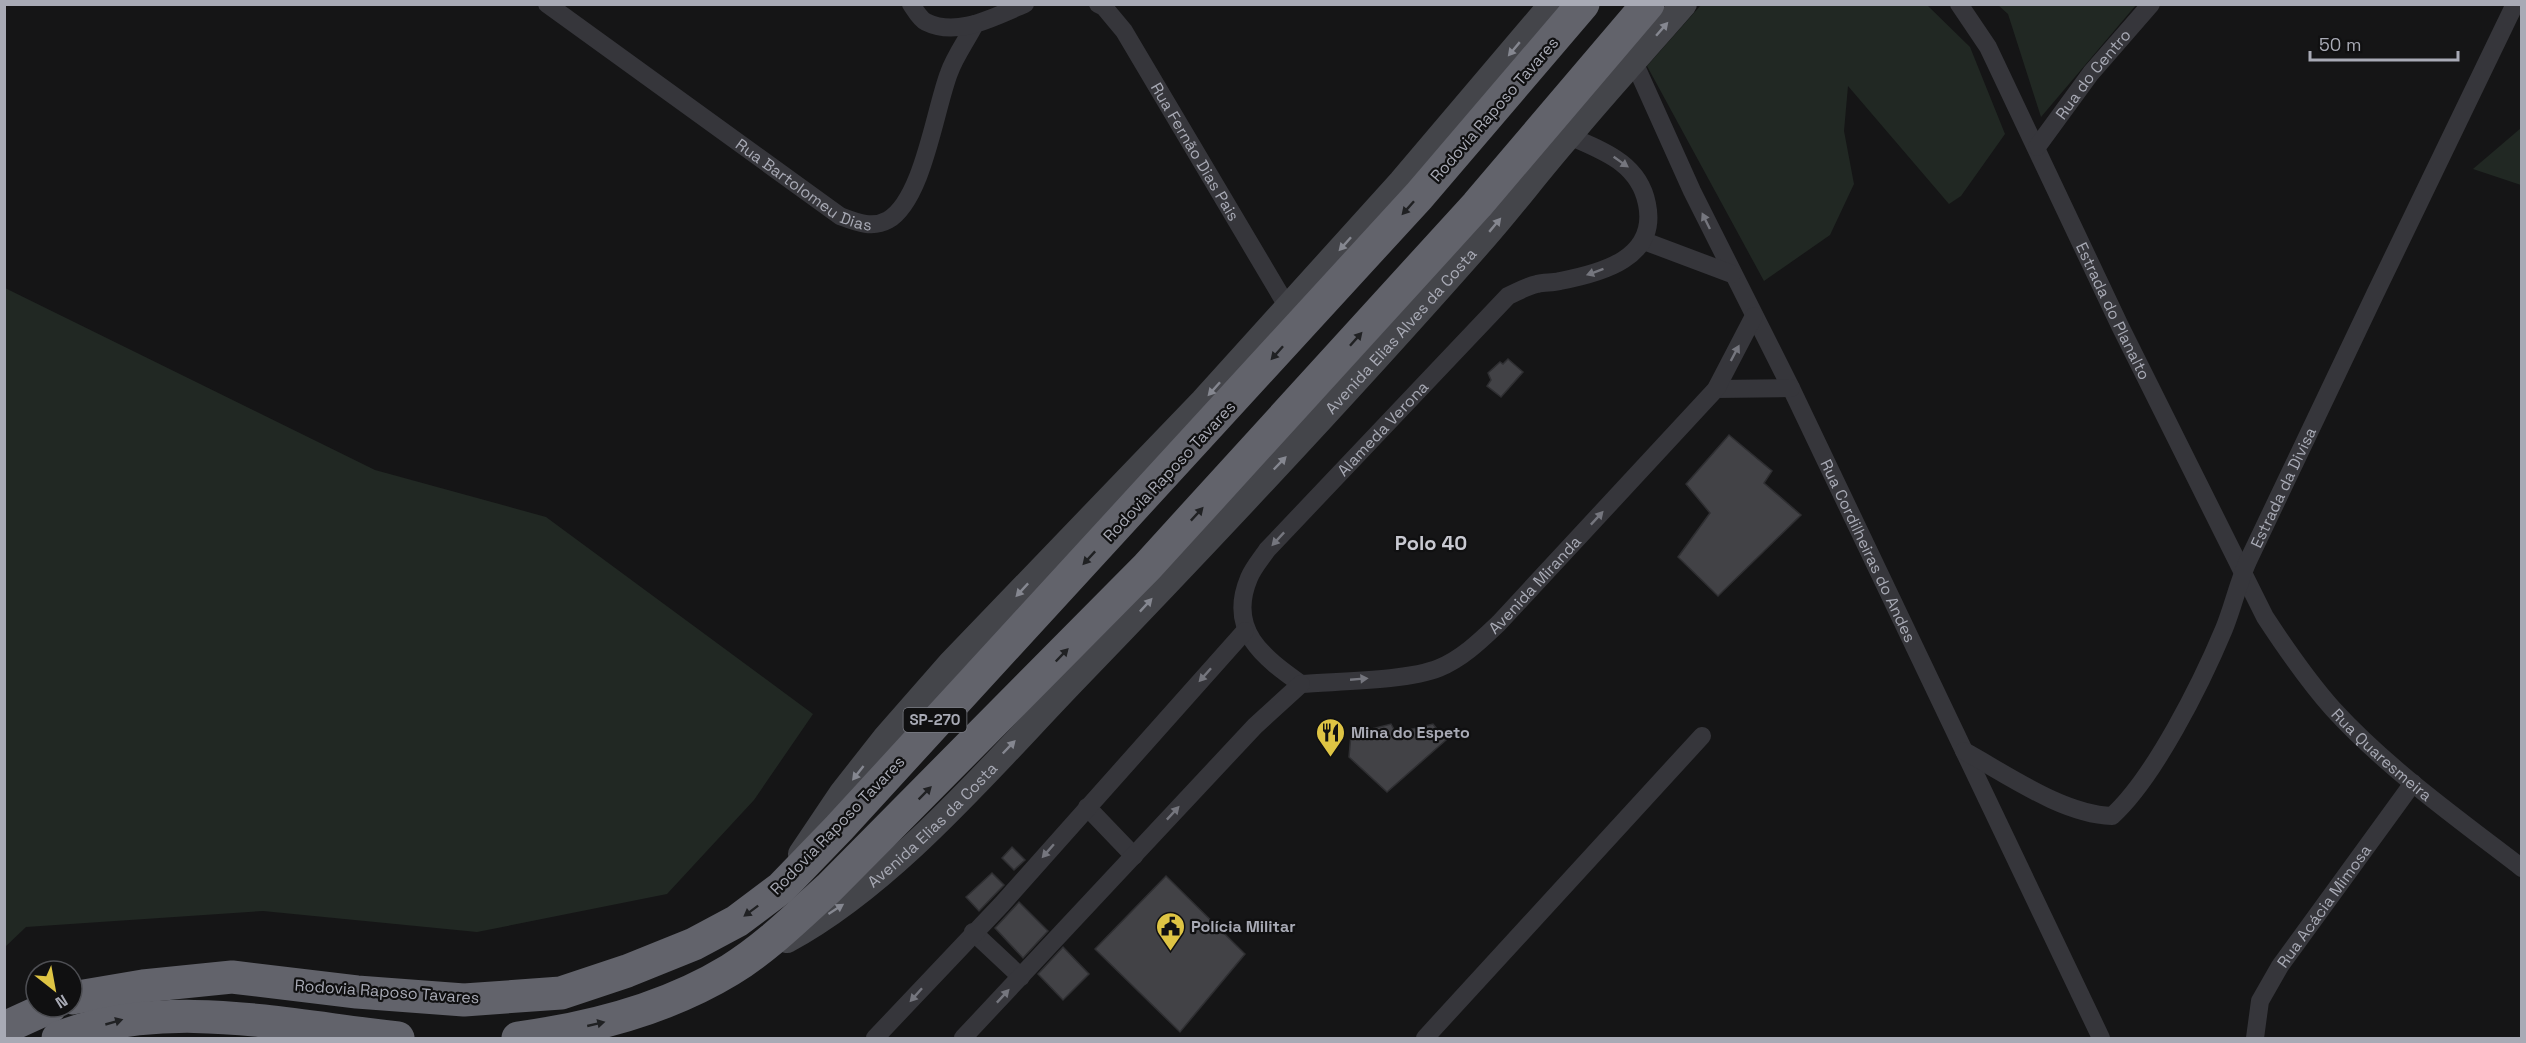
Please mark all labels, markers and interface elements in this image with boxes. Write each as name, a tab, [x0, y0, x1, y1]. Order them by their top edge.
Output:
one-way arrow	[1655, 22, 1668, 37]
scale bar	[2310, 24, 2458, 62]
street label: Rua do Centro	[2051, 25, 2136, 124]
street label: Rodovia Raposo Tavares	[1426, 33, 1563, 186]
text: 50 m	[2319, 33, 2361, 56]
one-way arrow	[1508, 41, 1521, 56]
street label: Rua Fernão Dias Pais	[1146, 79, 1244, 225]
street label: Rua Bartolomeu Dias	[731, 134, 873, 235]
one-way arrow	[1612, 156, 1628, 168]
one-way arrow	[1402, 200, 1415, 215]
one-way arrow	[1702, 212, 1712, 230]
one-way arrow	[1488, 217, 1501, 233]
one-way arrow	[1338, 236, 1352, 251]
street label: Estrada do Planalto	[2071, 239, 2155, 383]
street label: Avenida Elias Alves da Costa	[1321, 244, 1481, 419]
one-way arrow	[1586, 268, 1604, 277]
one-way arrow	[1349, 331, 1363, 346]
one-way arrow	[1730, 344, 1740, 361]
one-way arrow	[1270, 345, 1284, 360]
street label: Alameda Verona	[1333, 377, 1433, 481]
one-way arrow	[1207, 381, 1221, 396]
street label: Rodovia Raposo Tavares	[1099, 396, 1240, 546]
street label: Estrada da Divisa	[2246, 424, 2321, 551]
street label: Rua Cordilheiras do Andes	[1815, 456, 1921, 646]
one-way arrow	[1272, 457, 1286, 471]
one-way arrow	[1190, 507, 1203, 522]
one-way arrow	[1590, 510, 1604, 525]
district label: Polo 40	[1395, 530, 1467, 556]
one-way arrow	[1272, 531, 1285, 546]
street label: Avenida Miranda	[1484, 531, 1586, 639]
one-way arrow	[1082, 551, 1096, 565]
one-way arrow	[1015, 583, 1029, 597]
one-way arrow	[1138, 598, 1152, 612]
one-way arrow	[1055, 648, 1069, 662]
one-way arrow	[1199, 667, 1212, 682]
one-way arrow	[1350, 674, 1369, 684]
street label: Rua Quaresmeira	[2327, 704, 2436, 806]
road number: SP-270	[904, 708, 966, 732]
restaurant icon: Mina do Espeto	[1314, 716, 1346, 758]
place label: Mina do Espeto	[1351, 722, 1470, 743]
one-way arrow	[1002, 740, 1016, 755]
street label: Rodovia Raposo Tavares	[765, 751, 909, 899]
street label: Avenida Elias da Costa	[863, 758, 1002, 892]
one-way arrow	[851, 765, 864, 781]
one-way arrow	[917, 787, 931, 801]
one-way arrow	[1166, 806, 1180, 820]
street label: Rua Acácia Mimosa	[2272, 840, 2376, 972]
one-way arrow	[1042, 843, 1055, 858]
one-way arrow	[743, 904, 758, 916]
one-way arrow	[828, 904, 844, 915]
public building icon: Polícia Militar	[1154, 910, 1186, 952]
place label: Polícia Militar	[1191, 916, 1295, 937]
north arrow	[24, 959, 84, 1019]
street label: Rodovia Raposo Tavares	[294, 975, 480, 1008]
one-way arrow	[910, 987, 923, 1002]
one-way arrow	[996, 989, 1010, 1003]
text: N	[51, 990, 71, 1013]
one-way arrow	[105, 1017, 123, 1026]
one-way arrow	[587, 1018, 606, 1028]

